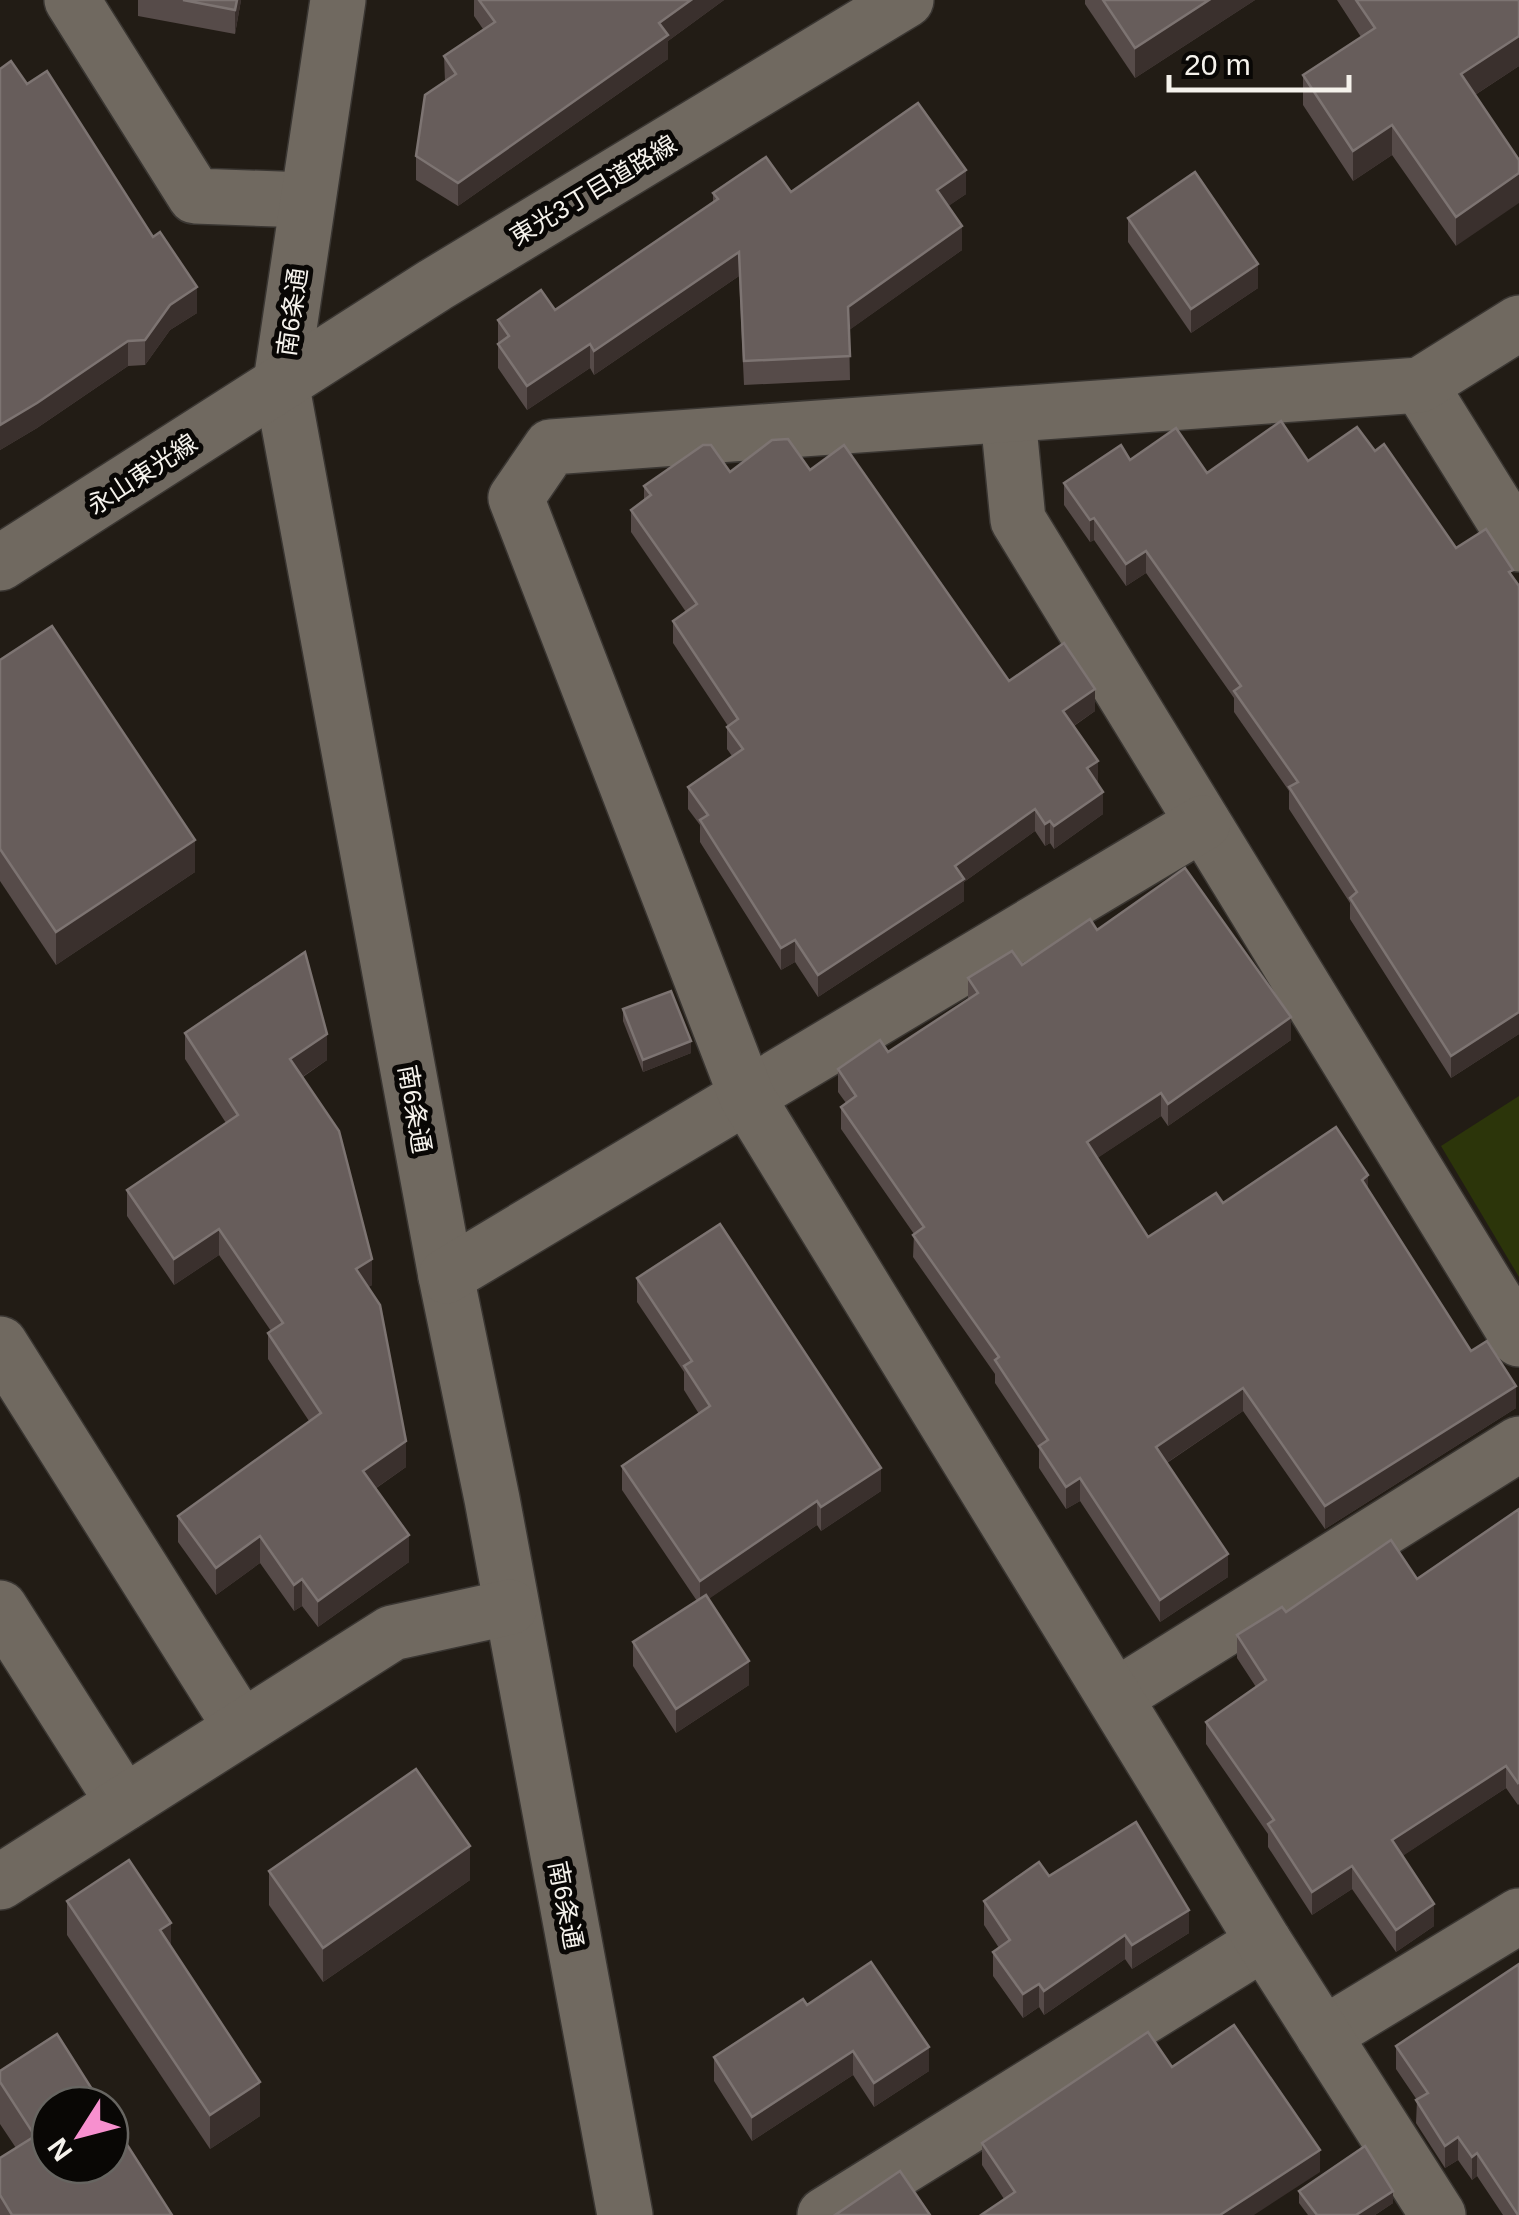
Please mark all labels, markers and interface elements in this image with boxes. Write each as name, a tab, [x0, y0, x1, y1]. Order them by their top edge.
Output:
scale bar	[1169, 30, 1349, 92]
text: 20 m	[1184, 48, 1251, 81]
street label: 東光3丁目道路線	[505, 129, 681, 251]
street label: 南6条通	[272, 266, 312, 358]
street label: 永山東光線	[82, 428, 202, 520]
street label: 南6条通	[393, 1063, 437, 1155]
street label: 南6条通	[544, 1859, 588, 1951]
north arrow	[30, 2085, 130, 2185]
text: N	[42, 2132, 79, 2167]

